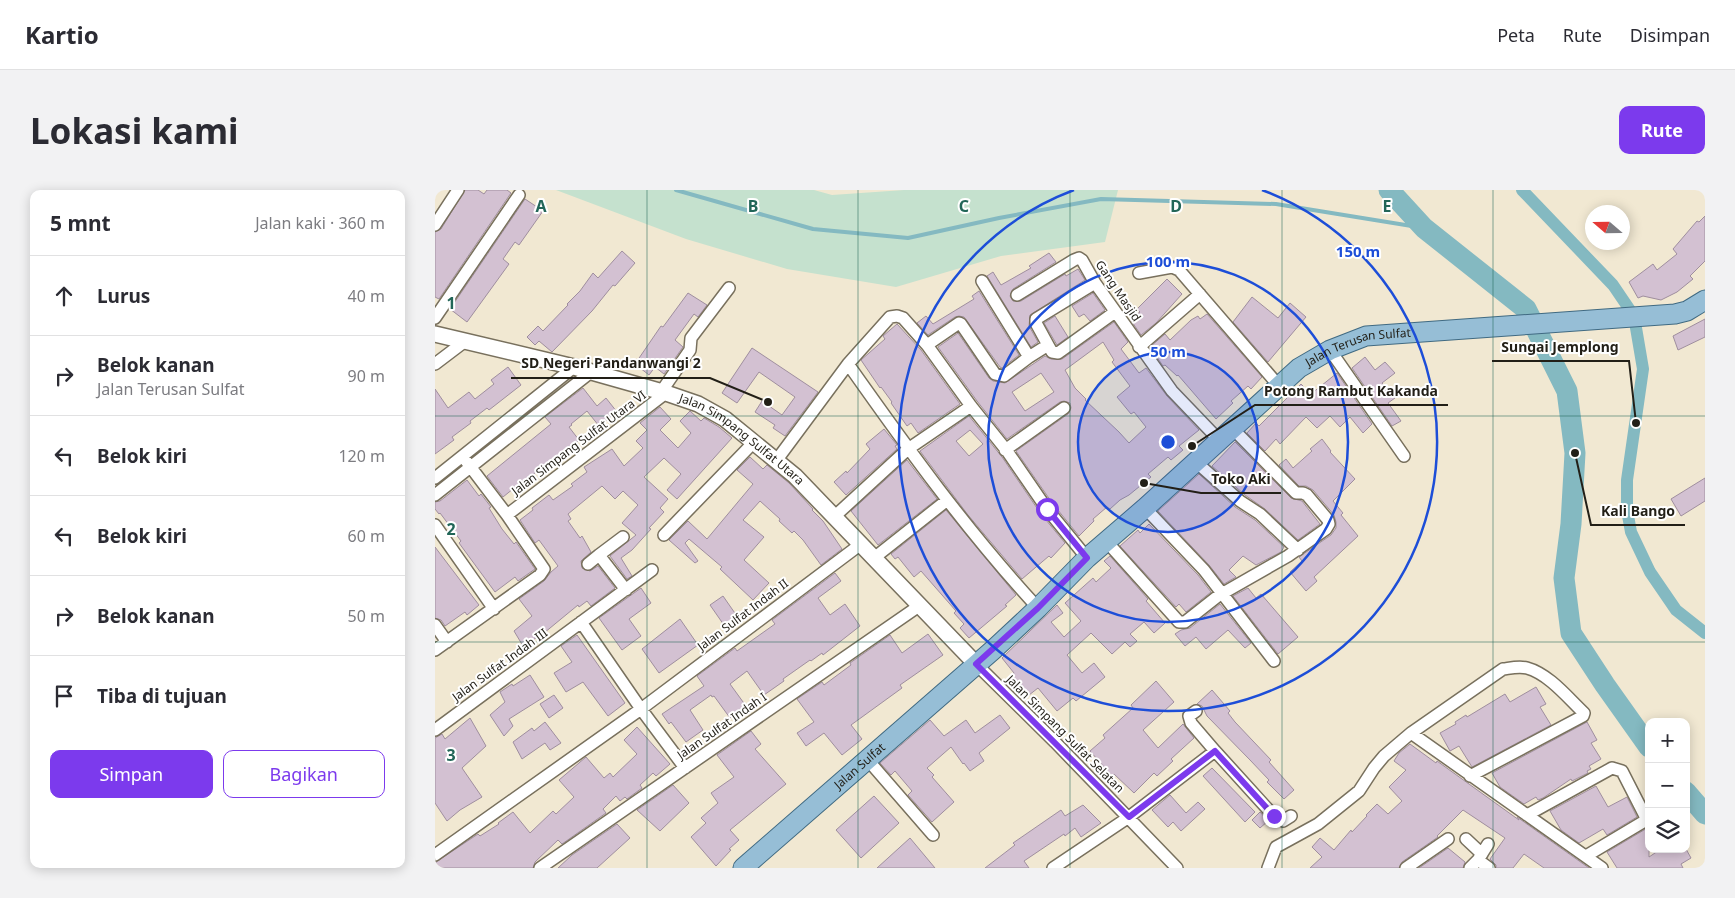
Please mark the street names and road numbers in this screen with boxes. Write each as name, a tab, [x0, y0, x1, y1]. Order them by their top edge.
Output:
street label: Gang Masjid	[1092, 257, 1145, 325]
street label: Jalan Terusan Sulfat	[1301, 324, 1412, 371]
street label: Jalan Simpang Sulfat Utara VI	[507, 386, 649, 499]
street label: Jalan Simpang Sulfat Utara	[676, 389, 808, 488]
street label: Jalan Sulfat Indah II	[693, 575, 792, 655]
street label: Jalan Sulfat Indah III	[448, 624, 551, 706]
street label: Jalan Simpang Sulfat Selatan	[1002, 670, 1128, 796]
street label: Jalan Sulfat Indah I	[673, 688, 770, 764]
street label: Jalan Sulfat	[830, 738, 889, 793]

